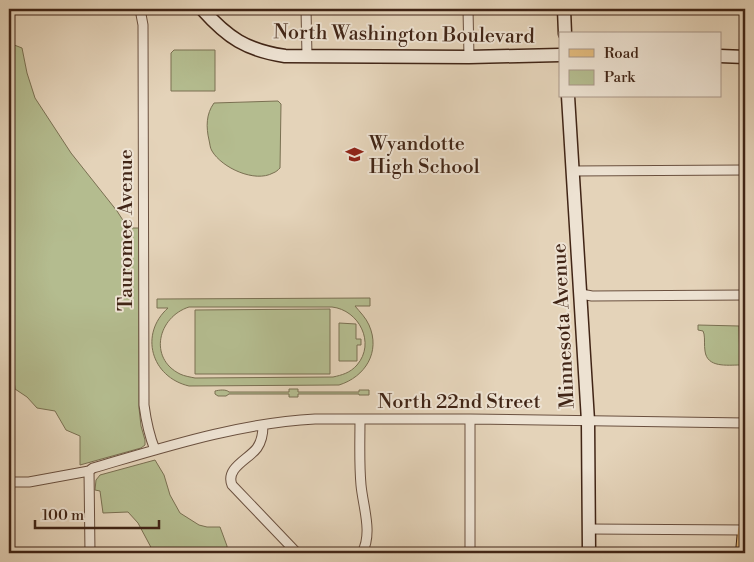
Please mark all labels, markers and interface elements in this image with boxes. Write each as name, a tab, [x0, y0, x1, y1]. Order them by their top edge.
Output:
street label: North Washington Boulevard	[273, 20, 536, 50]
legend	[559, 32, 722, 98]
text: Road	[604, 44, 639, 63]
text: Park	[604, 68, 636, 87]
place label: Wyandotte High School	[368, 132, 480, 180]
school or university icon: Wyandotte High School	[345, 145, 365, 165]
street label: Tauromee Avenue	[114, 149, 139, 311]
street label: Minnesota Avenue	[547, 243, 581, 409]
street label: North 22nd Street	[378, 390, 540, 415]
scale bar	[35, 497, 159, 529]
text: 100 m	[42, 506, 84, 525]

